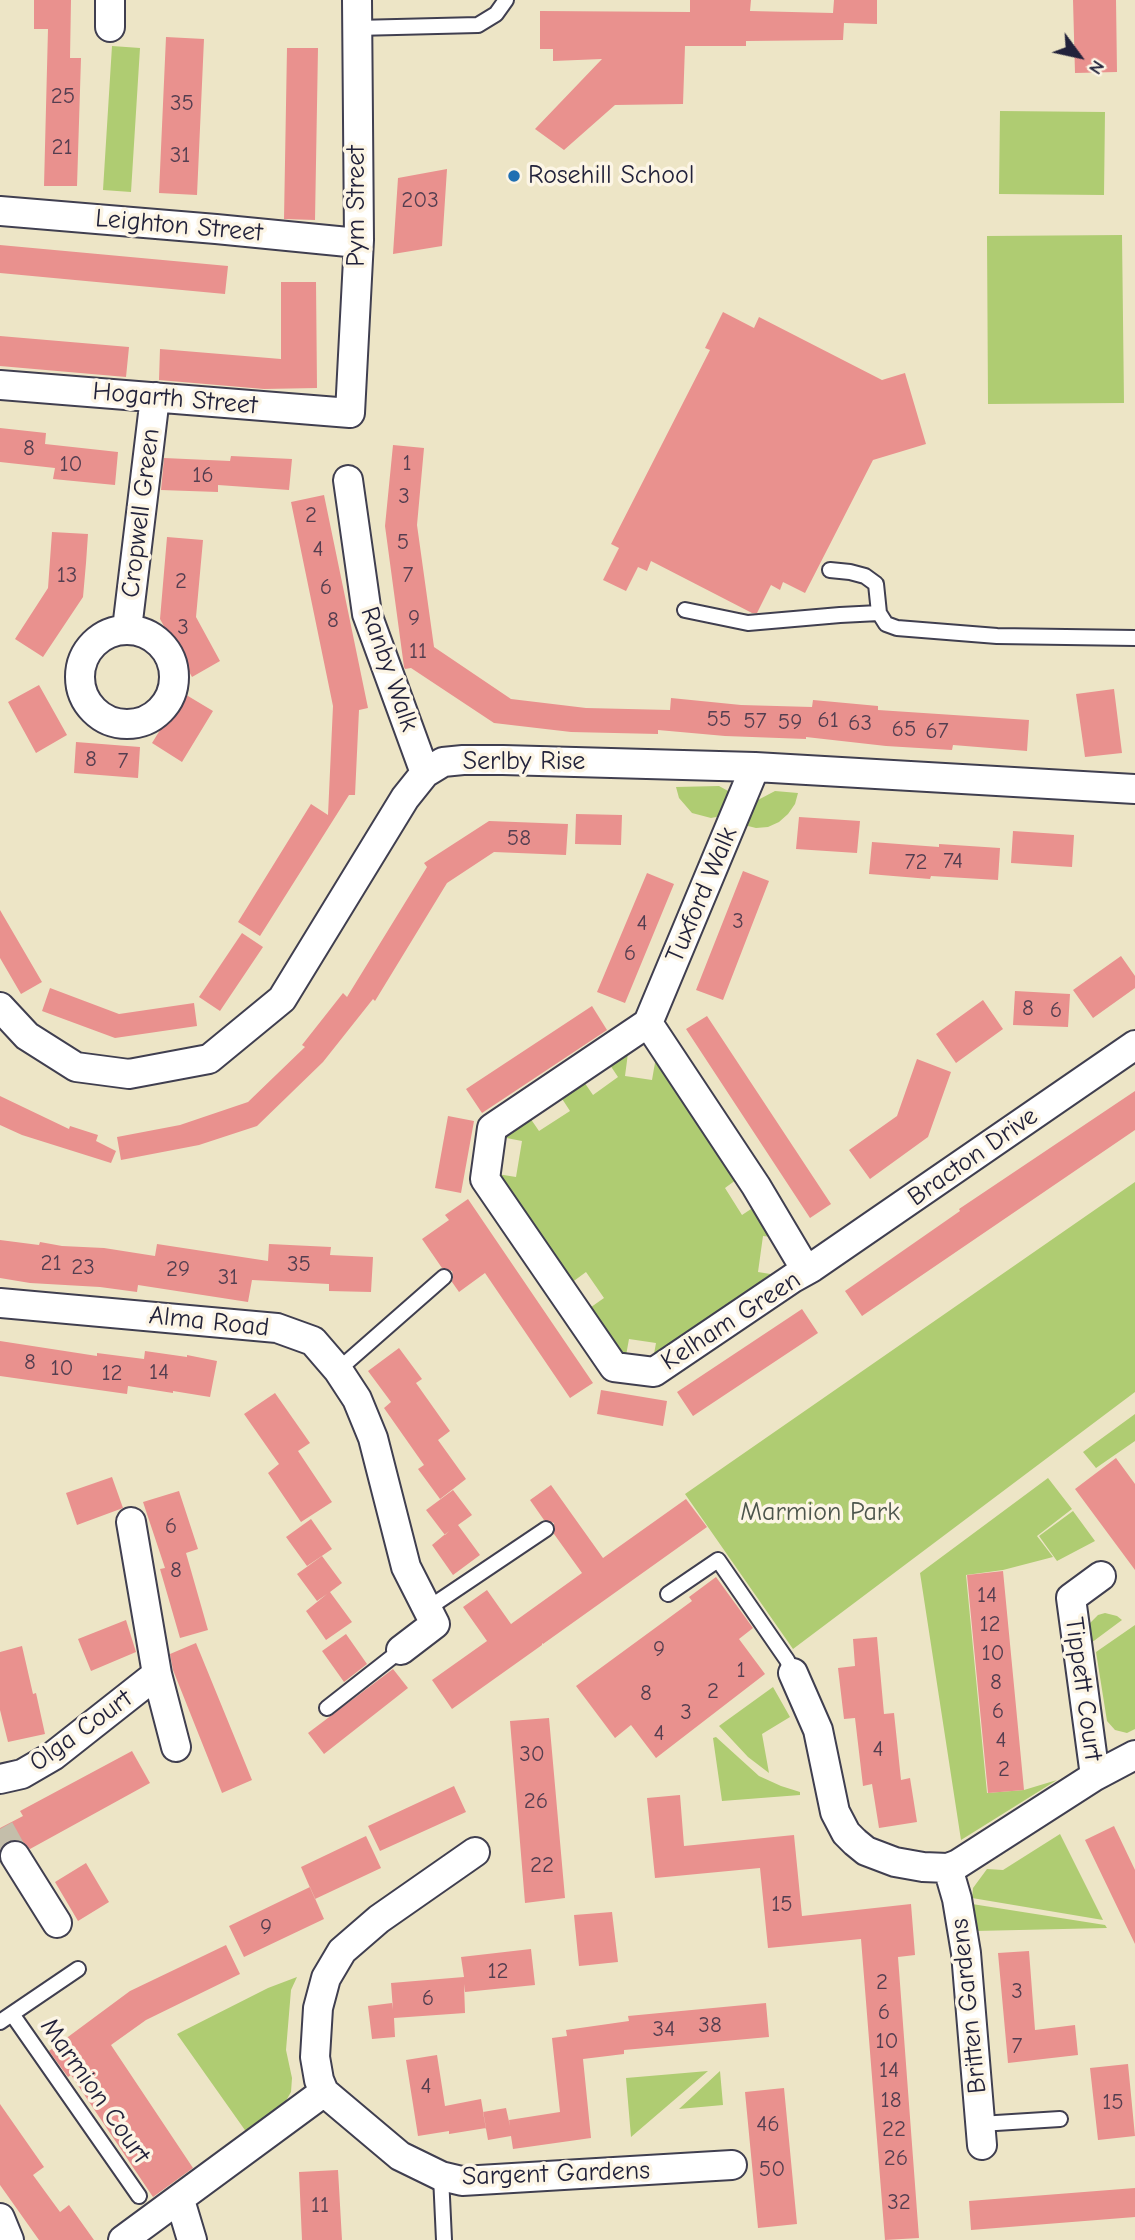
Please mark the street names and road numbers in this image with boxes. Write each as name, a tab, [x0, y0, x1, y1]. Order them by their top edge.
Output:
street label: Pym Street	[341, 145, 373, 267]
street label: Leighton Street	[94, 203, 264, 249]
street label: Hogarth Street	[91, 376, 259, 422]
street label: Cropwell Green	[115, 427, 167, 599]
street label: Ranby Walk	[353, 603, 425, 735]
street label: Serlby Rise	[463, 746, 585, 778]
street label: Tuxford Walk	[659, 823, 745, 967]
street label: Bracton Drive	[902, 1101, 1044, 1213]
street label: Kelham Green	[656, 1264, 806, 1378]
street label: Alma Road	[147, 1300, 271, 1344]
street label: Tippett Court	[1058, 1615, 1108, 1763]
street label: Olga Court	[24, 1683, 138, 1779]
street label: Britten Gardens	[944, 1917, 994, 2095]
street label: Marmion Court	[33, 2012, 157, 2170]
street label: Sargent Gardens	[461, 2155, 651, 2193]

